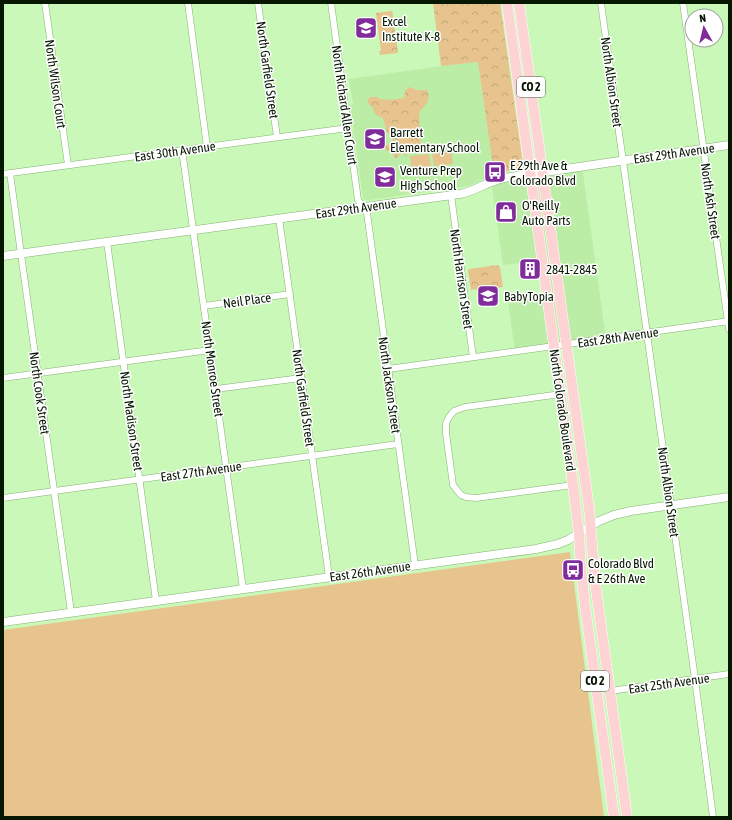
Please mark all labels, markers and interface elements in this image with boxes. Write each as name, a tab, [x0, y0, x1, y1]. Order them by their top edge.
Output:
north arrow	[684, 8, 724, 48]
text: N	[699, 12, 707, 24]
place label: Excel Institute K-8	[382, 14, 440, 44]
school or university icon: Excel Institute K-8	[353, 15, 379, 41]
street label: North Garfield Street	[253, 20, 282, 120]
street label: North Albion Street	[598, 36, 625, 128]
street label: North Wilson Court	[42, 39, 69, 130]
street label: North Richard Allen Court	[329, 44, 360, 166]
road number: CO 2	[517, 77, 545, 97]
place label: Barrett Elementary School	[390, 125, 480, 155]
school or university icon: Barrett Elementary School	[362, 126, 388, 152]
street label: East 30th Avenue	[134, 138, 217, 165]
street label: East 29th Avenue	[633, 140, 716, 167]
place label: E 29th Ave & Colorado Blvd	[510, 158, 576, 188]
bus stop icon: E 29th Ave & Colorado Blvd	[482, 159, 508, 185]
street label: North Ash Street	[698, 162, 723, 240]
place label: Venture Prep High School	[400, 163, 462, 193]
school or university icon: Venture Prep High School	[372, 164, 398, 190]
street label: East 29th Avenue	[315, 195, 398, 222]
place label: O'Reilly Auto Parts	[522, 198, 571, 228]
shop icon: O'Reilly Auto Parts	[493, 199, 519, 225]
street label: North Harrison Street	[447, 228, 476, 330]
building icon: 2841-2845	[517, 256, 543, 282]
place label: 2841-2845	[546, 262, 597, 277]
school or university icon: BabyTopia	[475, 283, 501, 309]
place label: BabyTopia	[504, 289, 554, 304]
street label: Neil Place	[222, 290, 272, 311]
street label: North Monroe Street	[198, 320, 227, 418]
street label: East 28th Avenue	[577, 324, 660, 351]
street label: North Jackson Street	[375, 336, 404, 435]
street label: North Garfield Street	[289, 348, 318, 448]
street label: North Colorado Boulevard	[546, 348, 579, 472]
street label: North Cook Street	[26, 351, 53, 436]
street label: North Madison Street	[117, 370, 146, 472]
street label: North Albion Street	[655, 446, 682, 538]
street label: East 27th Avenue	[160, 458, 243, 485]
place label: Colorado Blvd & E 26th Ave	[588, 556, 654, 586]
bus stop icon: Colorado Blvd & E 26th Ave	[560, 557, 586, 583]
street label: East 26th Avenue	[329, 558, 412, 585]
street label: East 25th Avenue	[628, 670, 711, 697]
road number: CO 2	[581, 671, 609, 691]

